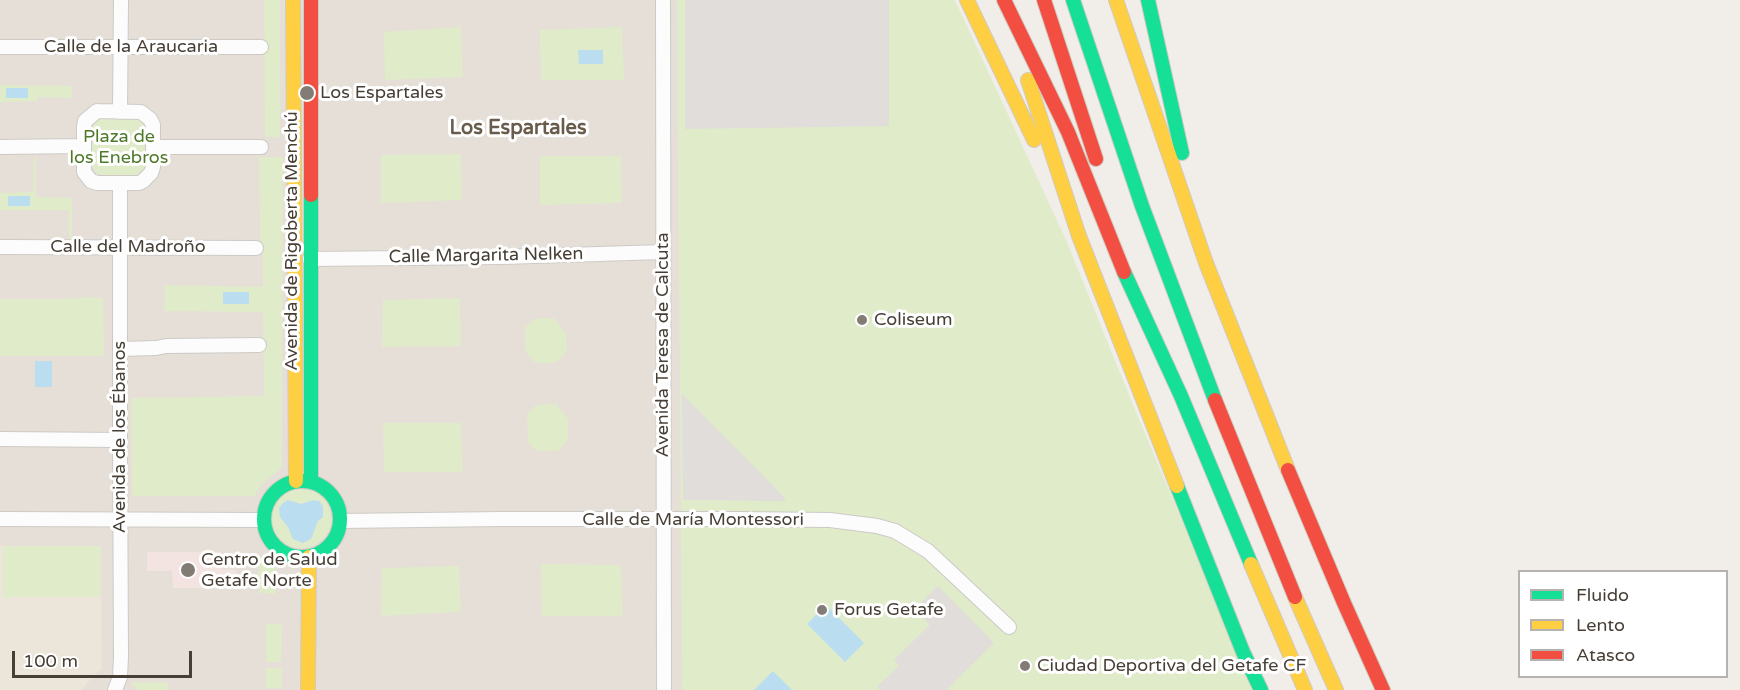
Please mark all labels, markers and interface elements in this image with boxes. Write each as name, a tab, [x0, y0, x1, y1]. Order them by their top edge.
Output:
street label: Calle de la Araucaria	[44, 36, 218, 58]
place label: Los Espartales	[320, 82, 443, 104]
marker: Los Espartales	[298, 84, 316, 102]
street label: Avenida de Rigoberta Menchú	[281, 111, 303, 371]
district label: Los Espartales	[449, 117, 587, 141]
park label: Plaza de los Enebros	[70, 126, 168, 168]
street label: Avenida Teresa de Calcuta	[652, 232, 674, 458]
street label: Calle del Madroño	[50, 236, 206, 258]
street label: Calle Margarita Nelken	[388, 244, 584, 268]
place label: Coliseum	[874, 309, 952, 331]
marker: Coliseum	[855, 313, 869, 327]
street label: Avenida de los Ébanos	[109, 341, 131, 533]
street label: Calle de María Montessori	[582, 509, 804, 531]
place label: Centro de Salud Getafe Norte	[201, 549, 338, 592]
marker: Centro de Salud Getafe Norte	[179, 561, 197, 579]
legend	[1518, 570, 1728, 678]
text: Fluido	[1576, 584, 1629, 606]
place label: Forus Getafe	[834, 599, 943, 621]
marker: Forus Getafe	[815, 603, 829, 617]
text: Lento	[1576, 614, 1625, 636]
scale bar	[15, 639, 195, 677]
text: Atasco	[1576, 644, 1635, 666]
text: 100 m	[23, 650, 78, 672]
place label: Ciudad Deportiva del Getafe CF	[1037, 655, 1307, 677]
marker: Ciudad Deportiva del Getafe CF	[1018, 659, 1032, 673]

